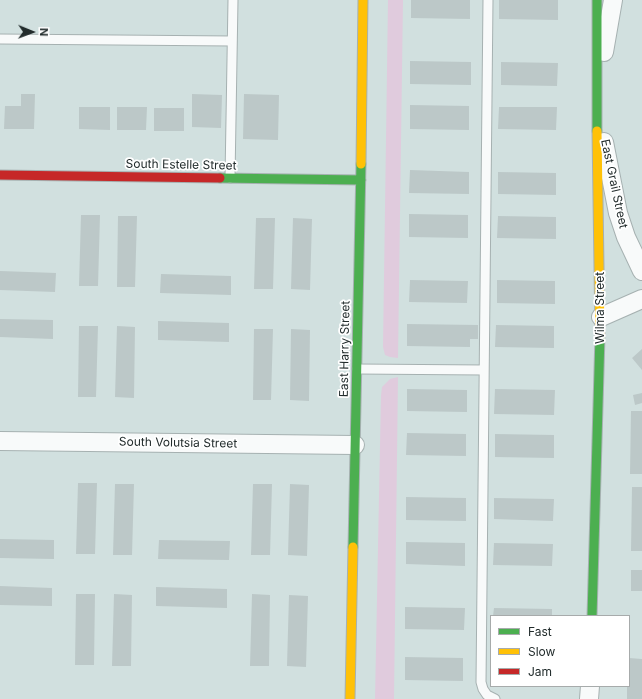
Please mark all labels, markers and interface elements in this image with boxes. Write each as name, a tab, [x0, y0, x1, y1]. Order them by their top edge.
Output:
north arrow	[12, 12, 52, 52]
text: N	[37, 28, 51, 37]
street label: East Grail Street	[598, 138, 630, 230]
street label: South Estelle Street	[125, 157, 237, 173]
street label: Wilma Street	[593, 272, 607, 344]
street label: East Harry Street	[337, 301, 353, 397]
street label: South Volutsia Street	[119, 435, 237, 451]
legend	[490, 615, 630, 687]
text: Fast	[528, 624, 552, 639]
text: Slow	[528, 644, 555, 659]
text: Jam	[528, 664, 552, 679]

